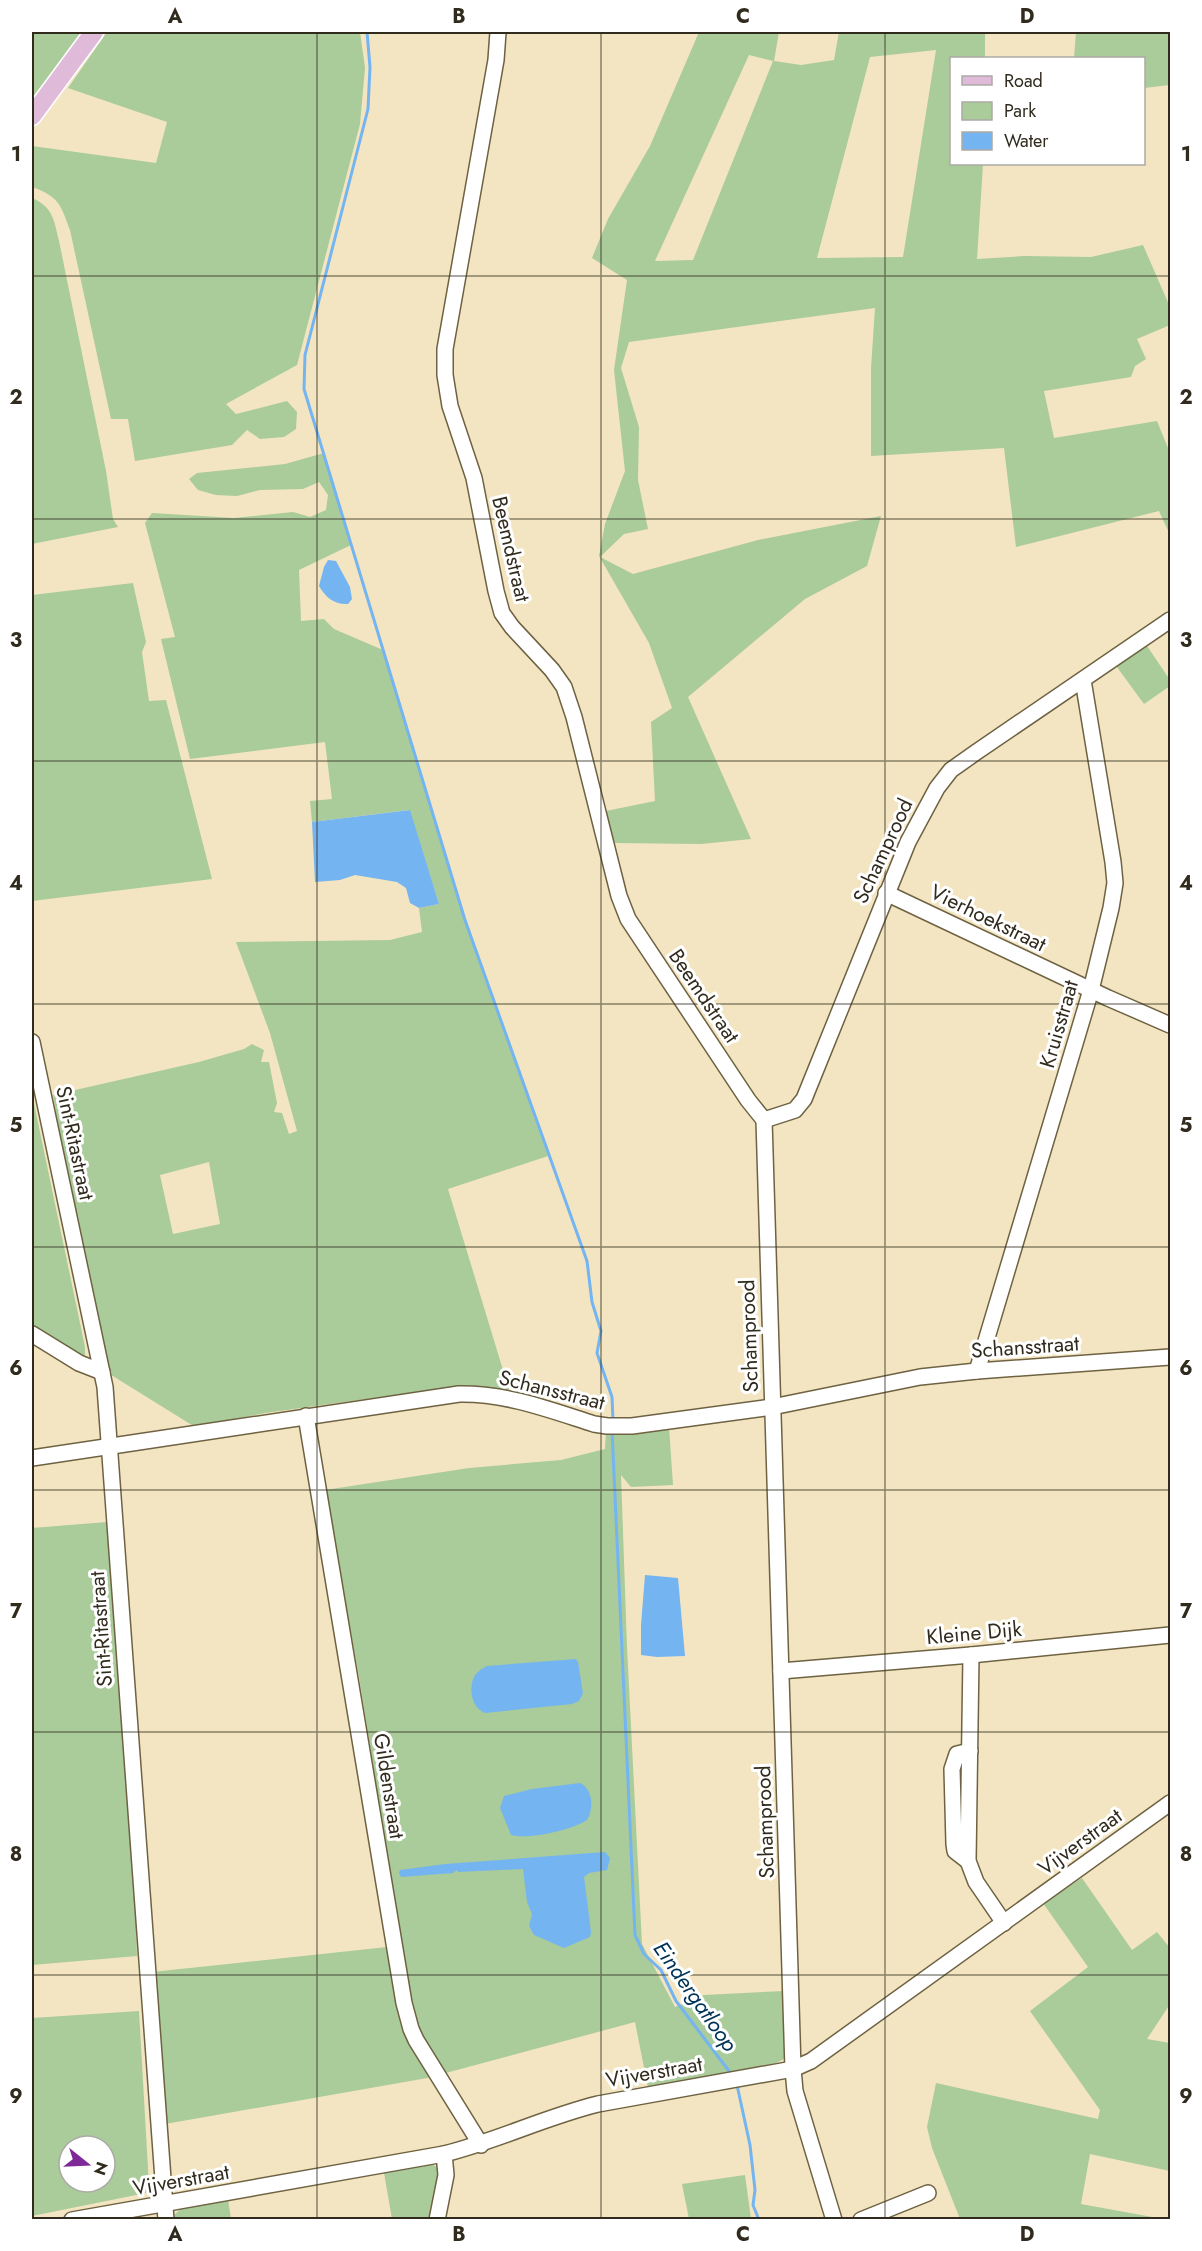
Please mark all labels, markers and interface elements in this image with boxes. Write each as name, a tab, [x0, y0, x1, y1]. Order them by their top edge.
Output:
text: A	[167, 2, 183, 31]
text: B	[452, 2, 466, 31]
text: C	[736, 2, 750, 31]
text: D	[1020, 2, 1034, 31]
legend	[950, 57, 1145, 165]
text: Road	[1004, 68, 1043, 94]
text: Park	[1004, 98, 1036, 124]
text: Water	[1004, 128, 1049, 154]
text: 1	[11, 140, 21, 169]
text: 1	[1181, 140, 1191, 169]
text: 2	[9, 383, 23, 412]
text: 2	[1179, 383, 1193, 412]
street label: Beemdstraat	[484, 493, 538, 605]
text: 3	[10, 626, 22, 655]
text: 3	[1180, 626, 1192, 655]
street label: Schamprood	[846, 794, 920, 908]
text: 4	[9, 869, 23, 898]
text: 4	[1179, 869, 1193, 898]
street label: Vierhoekstraat	[925, 877, 1051, 959]
street label: Beemdstraat	[661, 943, 747, 1049]
street label: Kruisstraat	[1032, 977, 1086, 1071]
street label: Sint-Ritastraat	[48, 1083, 102, 1203]
text: 5	[10, 1111, 23, 1140]
text: 5	[1180, 1111, 1193, 1140]
street label: Schamprood	[732, 1279, 766, 1393]
street label: Schansstraat	[970, 1328, 1080, 1366]
text: 6	[9, 1354, 23, 1383]
text: 6	[1179, 1354, 1193, 1383]
street label: Schansstraat	[496, 1362, 608, 1418]
street label: Sint-Ritastraat	[82, 1570, 120, 1688]
text: 7	[10, 1597, 23, 1626]
text: 7	[1180, 1597, 1193, 1626]
street label: Kleine Dijk	[925, 1614, 1024, 1652]
street label: Gildenstraat	[366, 1731, 412, 1841]
street label: Schamprood	[748, 1765, 782, 1879]
street label: Vijverstraat	[1032, 1801, 1128, 1883]
text: 8	[10, 1840, 22, 1869]
text: 8	[1180, 1840, 1192, 1869]
water label: Eindergatloop	[646, 1934, 746, 2058]
street label: Vijverstraat	[603, 2049, 705, 2095]
text: 9	[9, 2082, 23, 2111]
text: 9	[1179, 2082, 1193, 2111]
north arrow	[57, 2134, 117, 2194]
street label: Vijverstraat	[130, 2157, 232, 2203]
text: N	[88, 2159, 114, 2178]
text: A	[167, 2220, 183, 2249]
text: B	[452, 2220, 466, 2249]
text: C	[736, 2220, 750, 2249]
text: D	[1020, 2220, 1034, 2249]

